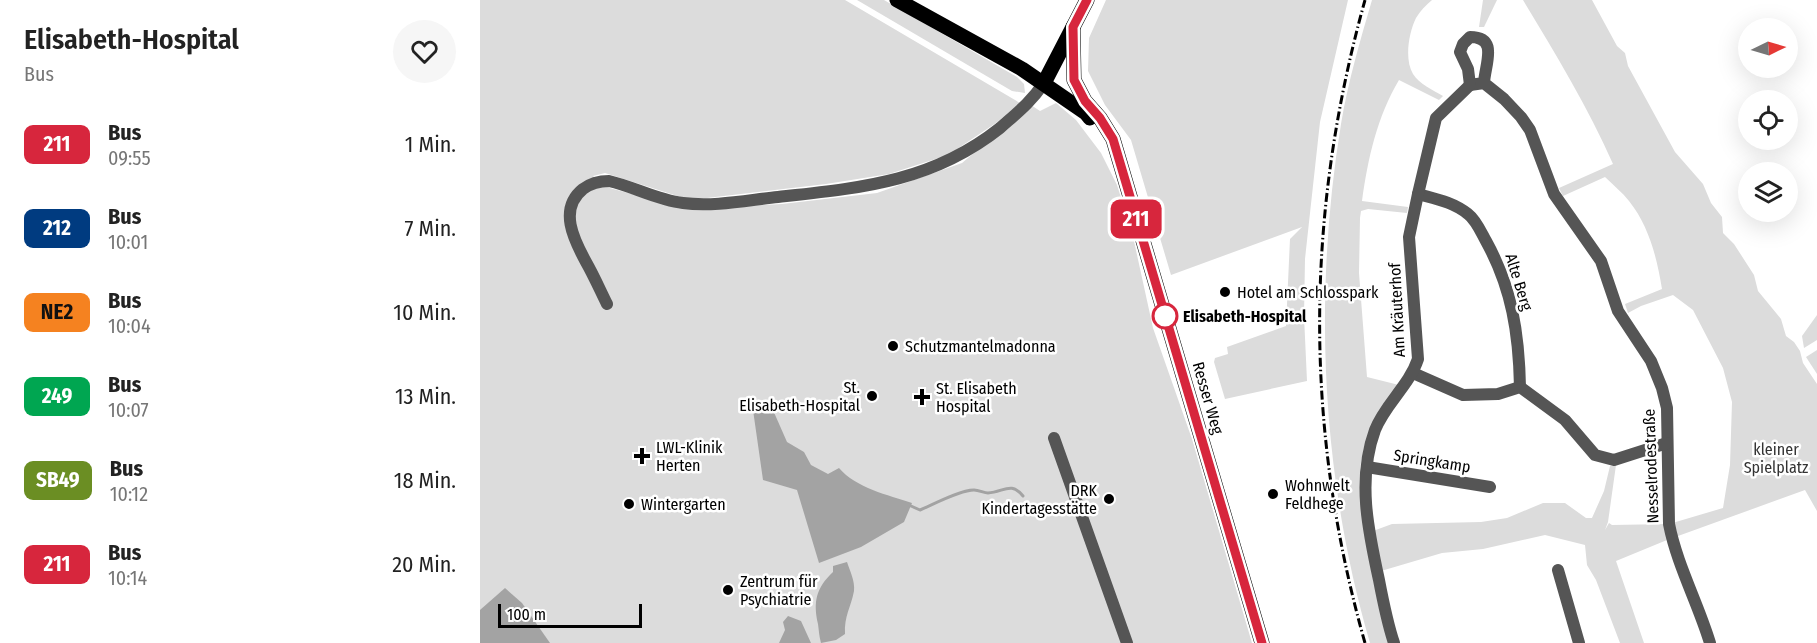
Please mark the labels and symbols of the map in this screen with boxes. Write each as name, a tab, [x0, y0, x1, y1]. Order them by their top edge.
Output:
north arrow	[1738, 18, 1798, 78]
line badge: 211	[1102, 200, 1170, 238]
street label: Alte Berg	[1501, 251, 1537, 313]
street label: Am Kräuterhof	[1385, 261, 1409, 358]
place label: Hotel am Schlosspark	[1237, 283, 1379, 302]
marker: Hotel am Schlosspark	[1218, 285, 1232, 299]
marker: Elisabeth-Hospital	[1152, 303, 1178, 329]
place label: Elisabeth-Hospital	[1183, 307, 1307, 326]
place label: Schutzmantelmadonna	[905, 337, 1056, 356]
marker: Schutzmantelmadonna	[886, 339, 900, 353]
street label: Resser Weg	[1189, 360, 1228, 437]
place label: St. Elisabeth-Hospital	[739, 378, 860, 415]
place label: St. Elisabeth Hospital	[936, 379, 1017, 416]
marker: St. Elisabeth Hospital	[913, 388, 931, 406]
marker: St. Elisabeth-Hospital	[865, 389, 879, 403]
street label: Nesselrodestraße	[1640, 408, 1662, 524]
place label: LWL-Klinik Herten	[656, 438, 723, 475]
park label: kleiner Spielplatz	[1744, 440, 1808, 477]
street label: Springkamp	[1392, 446, 1472, 476]
marker: LWL-Klinik Herten	[633, 447, 651, 465]
place label: Wohnwelt Feldhege	[1285, 476, 1351, 513]
place label: DRK Kindertagesstätte	[981, 481, 1098, 518]
marker: Wohnwelt Feldhege	[1266, 487, 1280, 501]
marker: DRK Kindertagesstätte	[1102, 492, 1116, 506]
place label: Wintergarten	[641, 495, 726, 514]
marker: Wintergarten	[622, 497, 636, 511]
place label: Zentrum für Psychiatrie	[740, 572, 818, 609]
marker: Zentrum für Psychiatrie	[721, 583, 735, 597]
scale bar	[498, 601, 642, 628]

